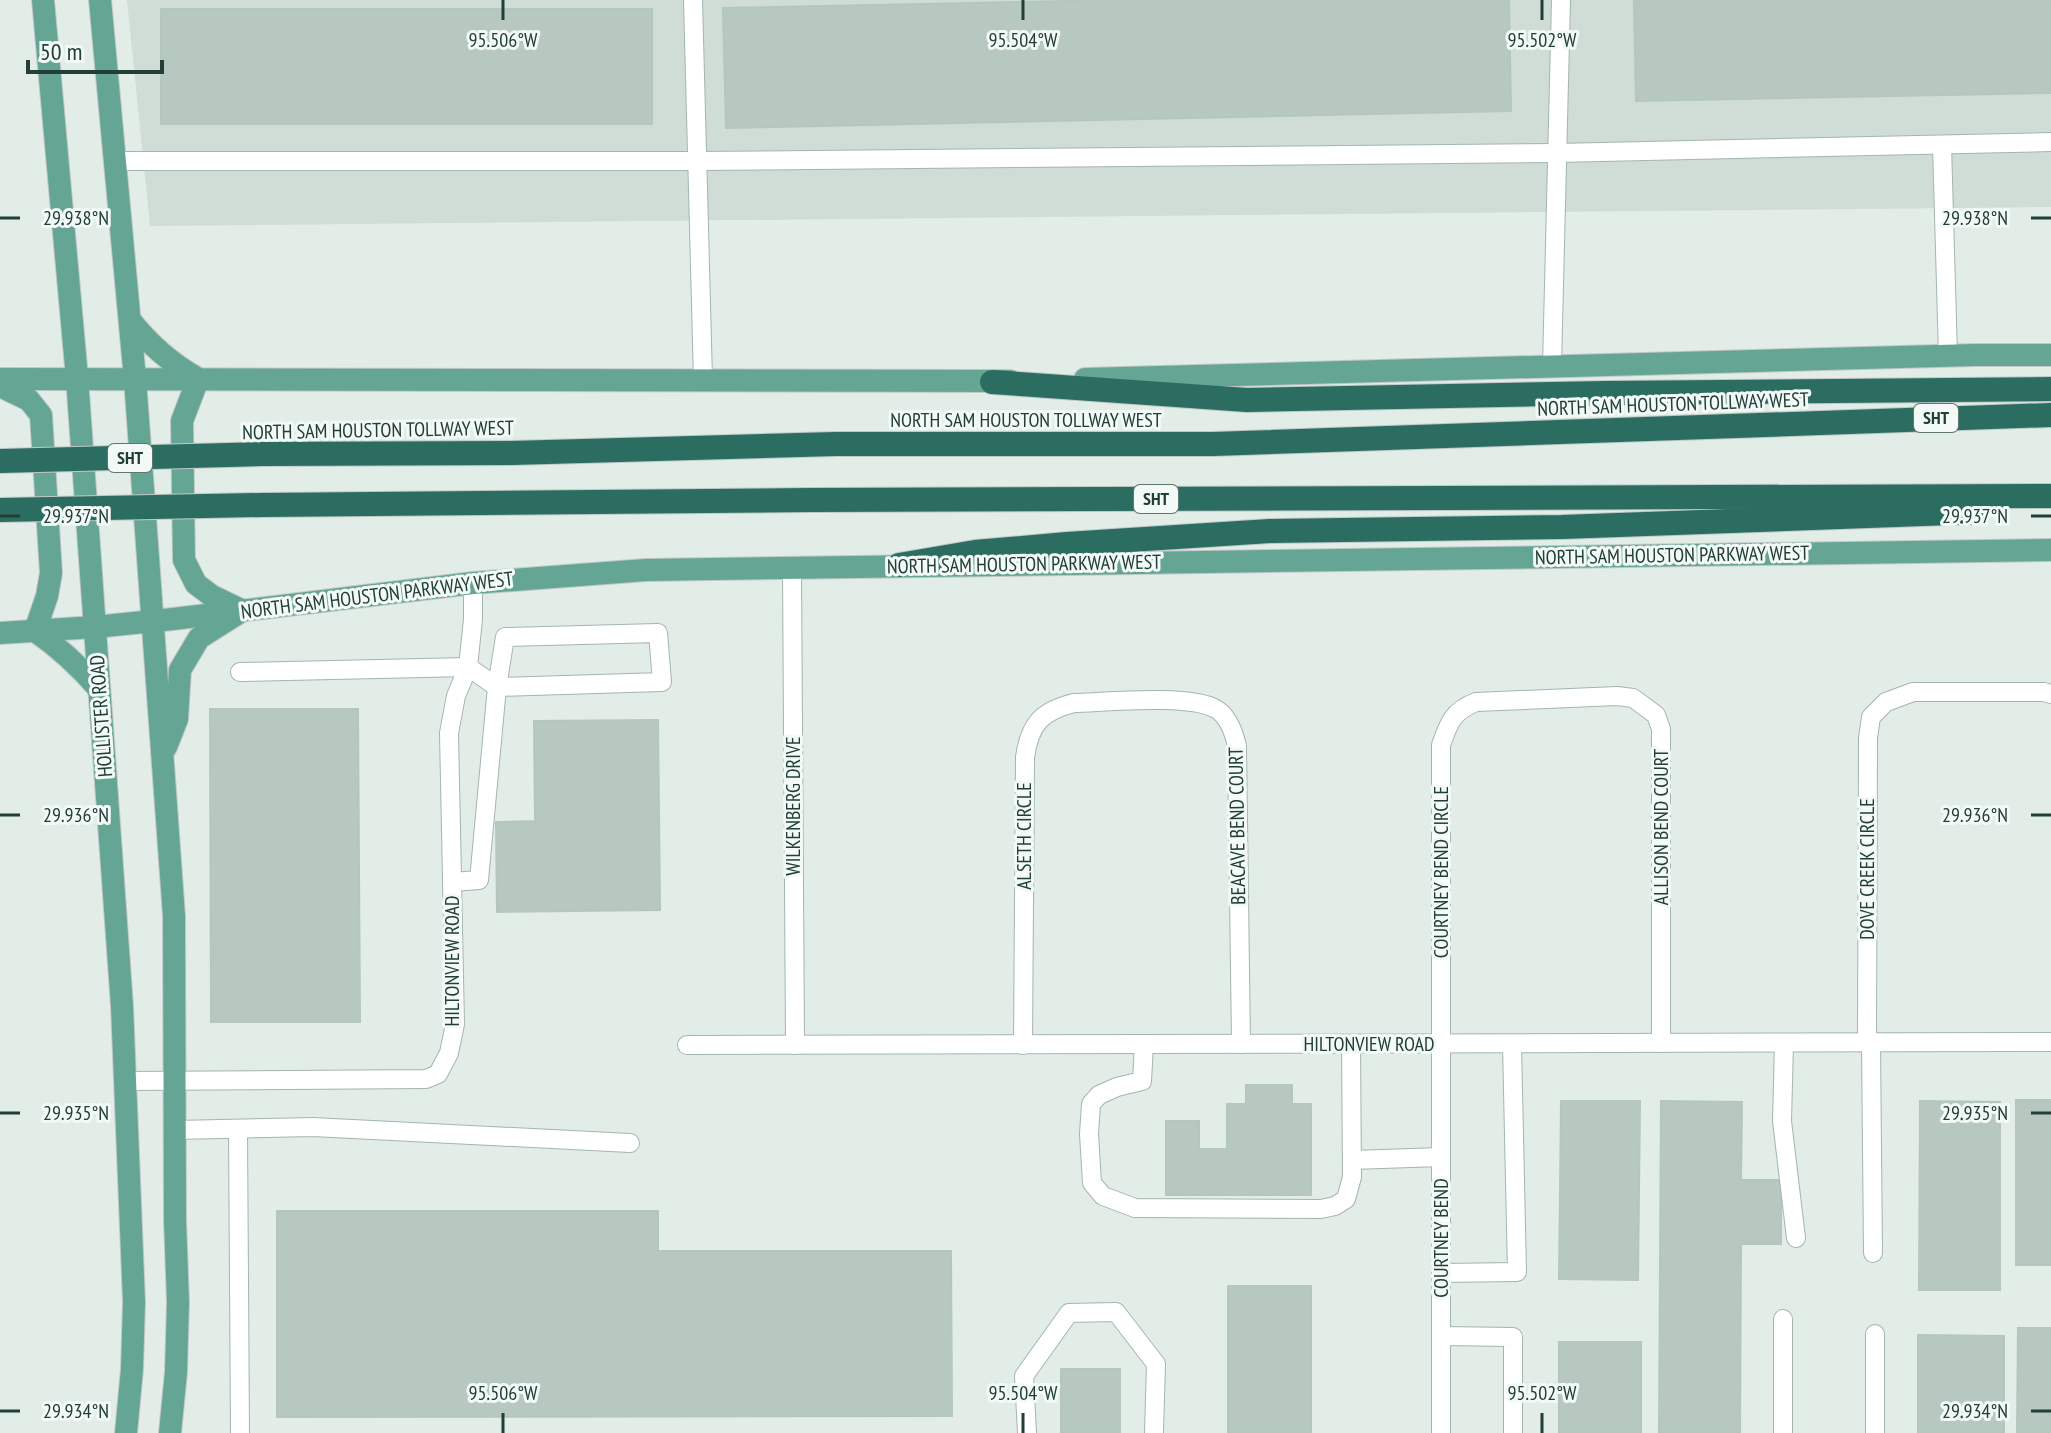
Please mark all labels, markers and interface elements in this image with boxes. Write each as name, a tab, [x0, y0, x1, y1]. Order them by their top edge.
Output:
scale bar	[28, 24, 162, 74]
text: 95.506°W	[469, 27, 538, 53]
text: 95.504°W	[989, 27, 1058, 53]
text: 95.502°W	[1508, 27, 1577, 53]
text: 50 m	[40, 36, 82, 67]
text: 29.938°N	[43, 205, 109, 231]
text: 29.938°N	[1942, 205, 2008, 231]
street label: NORTH SAM HOUSTON TOLLWAY WEST	[1537, 386, 1809, 422]
road number: SHT	[1914, 404, 1958, 432]
street label: NORTH SAM HOUSTON TOLLWAY WEST	[890, 407, 1162, 433]
street label: NORTH SAM HOUSTON TOLLWAY WEST	[242, 415, 514, 445]
road number: SHT	[108, 444, 152, 472]
road number: SHT	[1134, 485, 1178, 513]
text: 29.937°N	[43, 503, 109, 529]
text: 29.937°N	[1942, 503, 2008, 529]
street label: NORTH SAM HOUSTON PARKWAY WEST	[1535, 540, 1809, 570]
street label: NORTH SAM HOUSTON PARKWAY WEST	[887, 549, 1161, 579]
street label: NORTH SAM HOUSTON PARKWAY WEST	[239, 565, 515, 625]
street label: HOLLISTER ROAD	[84, 654, 118, 778]
street label: WILKENBERG DRIVE	[780, 736, 806, 876]
street label: BEACAVE BEND COURT	[1223, 747, 1251, 905]
street label: ALLISON BEND COURT	[1648, 749, 1674, 905]
street label: ALSETH CIRCLE	[1011, 782, 1037, 890]
street label: COURTNEY BEND CIRCLE	[1428, 786, 1454, 958]
street label: DOVE CREEK CIRCLE	[1854, 798, 1880, 940]
text: 29.936°N	[43, 802, 109, 828]
text: 29.936°N	[1942, 802, 2008, 828]
street label: HILTONVIEW ROAD	[439, 896, 465, 1026]
street label: HILTONVIEW ROAD	[1304, 1031, 1434, 1057]
text: 29.935°N	[43, 1100, 109, 1126]
text: 29.935°N	[1942, 1100, 2008, 1126]
street label: COURTNEY BEND	[1428, 1178, 1454, 1298]
text: 95.506°W	[469, 1380, 538, 1406]
text: 95.504°W	[989, 1380, 1058, 1406]
text: 95.502°W	[1508, 1380, 1577, 1406]
text: 29.934°N	[43, 1398, 109, 1424]
text: 29.934°N	[1942, 1398, 2008, 1424]

